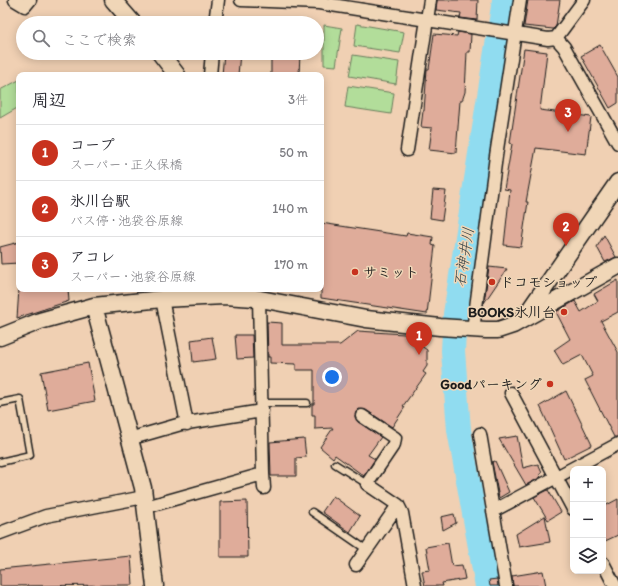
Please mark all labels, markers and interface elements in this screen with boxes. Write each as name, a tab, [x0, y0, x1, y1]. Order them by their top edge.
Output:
search box	[16, 16, 324, 60]
icon: search	[30, 27, 52, 49]
text: ここで検索	[62, 31, 137, 49]
text: 周辺	[32, 90, 66, 110]
text: 3件	[288, 92, 308, 107]
pin: 3	[555, 99, 581, 132]
text: コープ	[70, 136, 114, 154]
text: 1	[42, 145, 48, 160]
text: 50 m	[279, 145, 308, 160]
text: スーパー · 正久保橋	[70, 157, 182, 172]
text: 氷川台駅	[70, 192, 130, 210]
text: 2	[42, 201, 48, 216]
text: 140 m	[272, 201, 308, 216]
text: バス停 · 池袋谷原線	[70, 213, 183, 228]
pin: 2	[553, 213, 579, 246]
water label: 石神井川	[450, 226, 478, 288]
text: アコレ	[70, 248, 115, 266]
text: 3	[41, 257, 49, 272]
text: 170 m	[274, 257, 308, 272]
place label: サミット	[363, 264, 419, 281]
marker: サミット	[350, 267, 360, 277]
text: スーパー · 池袋谷原線	[70, 269, 195, 284]
place label: ドコモショップ	[500, 274, 597, 291]
marker: ドコモショップ	[487, 277, 497, 287]
place label: BOOKS氷川台	[468, 304, 556, 321]
marker: BOOKS氷川台	[559, 307, 569, 317]
pin: 1	[406, 322, 432, 355]
your location	[322, 367, 342, 387]
place label: Goodパーキング	[440, 376, 542, 393]
marker: Goodパーキング	[545, 379, 555, 389]
map controls	[570, 466, 606, 574]
button: +	[570, 466, 606, 502]
button: −	[570, 502, 606, 538]
button: layers	[570, 538, 606, 574]

